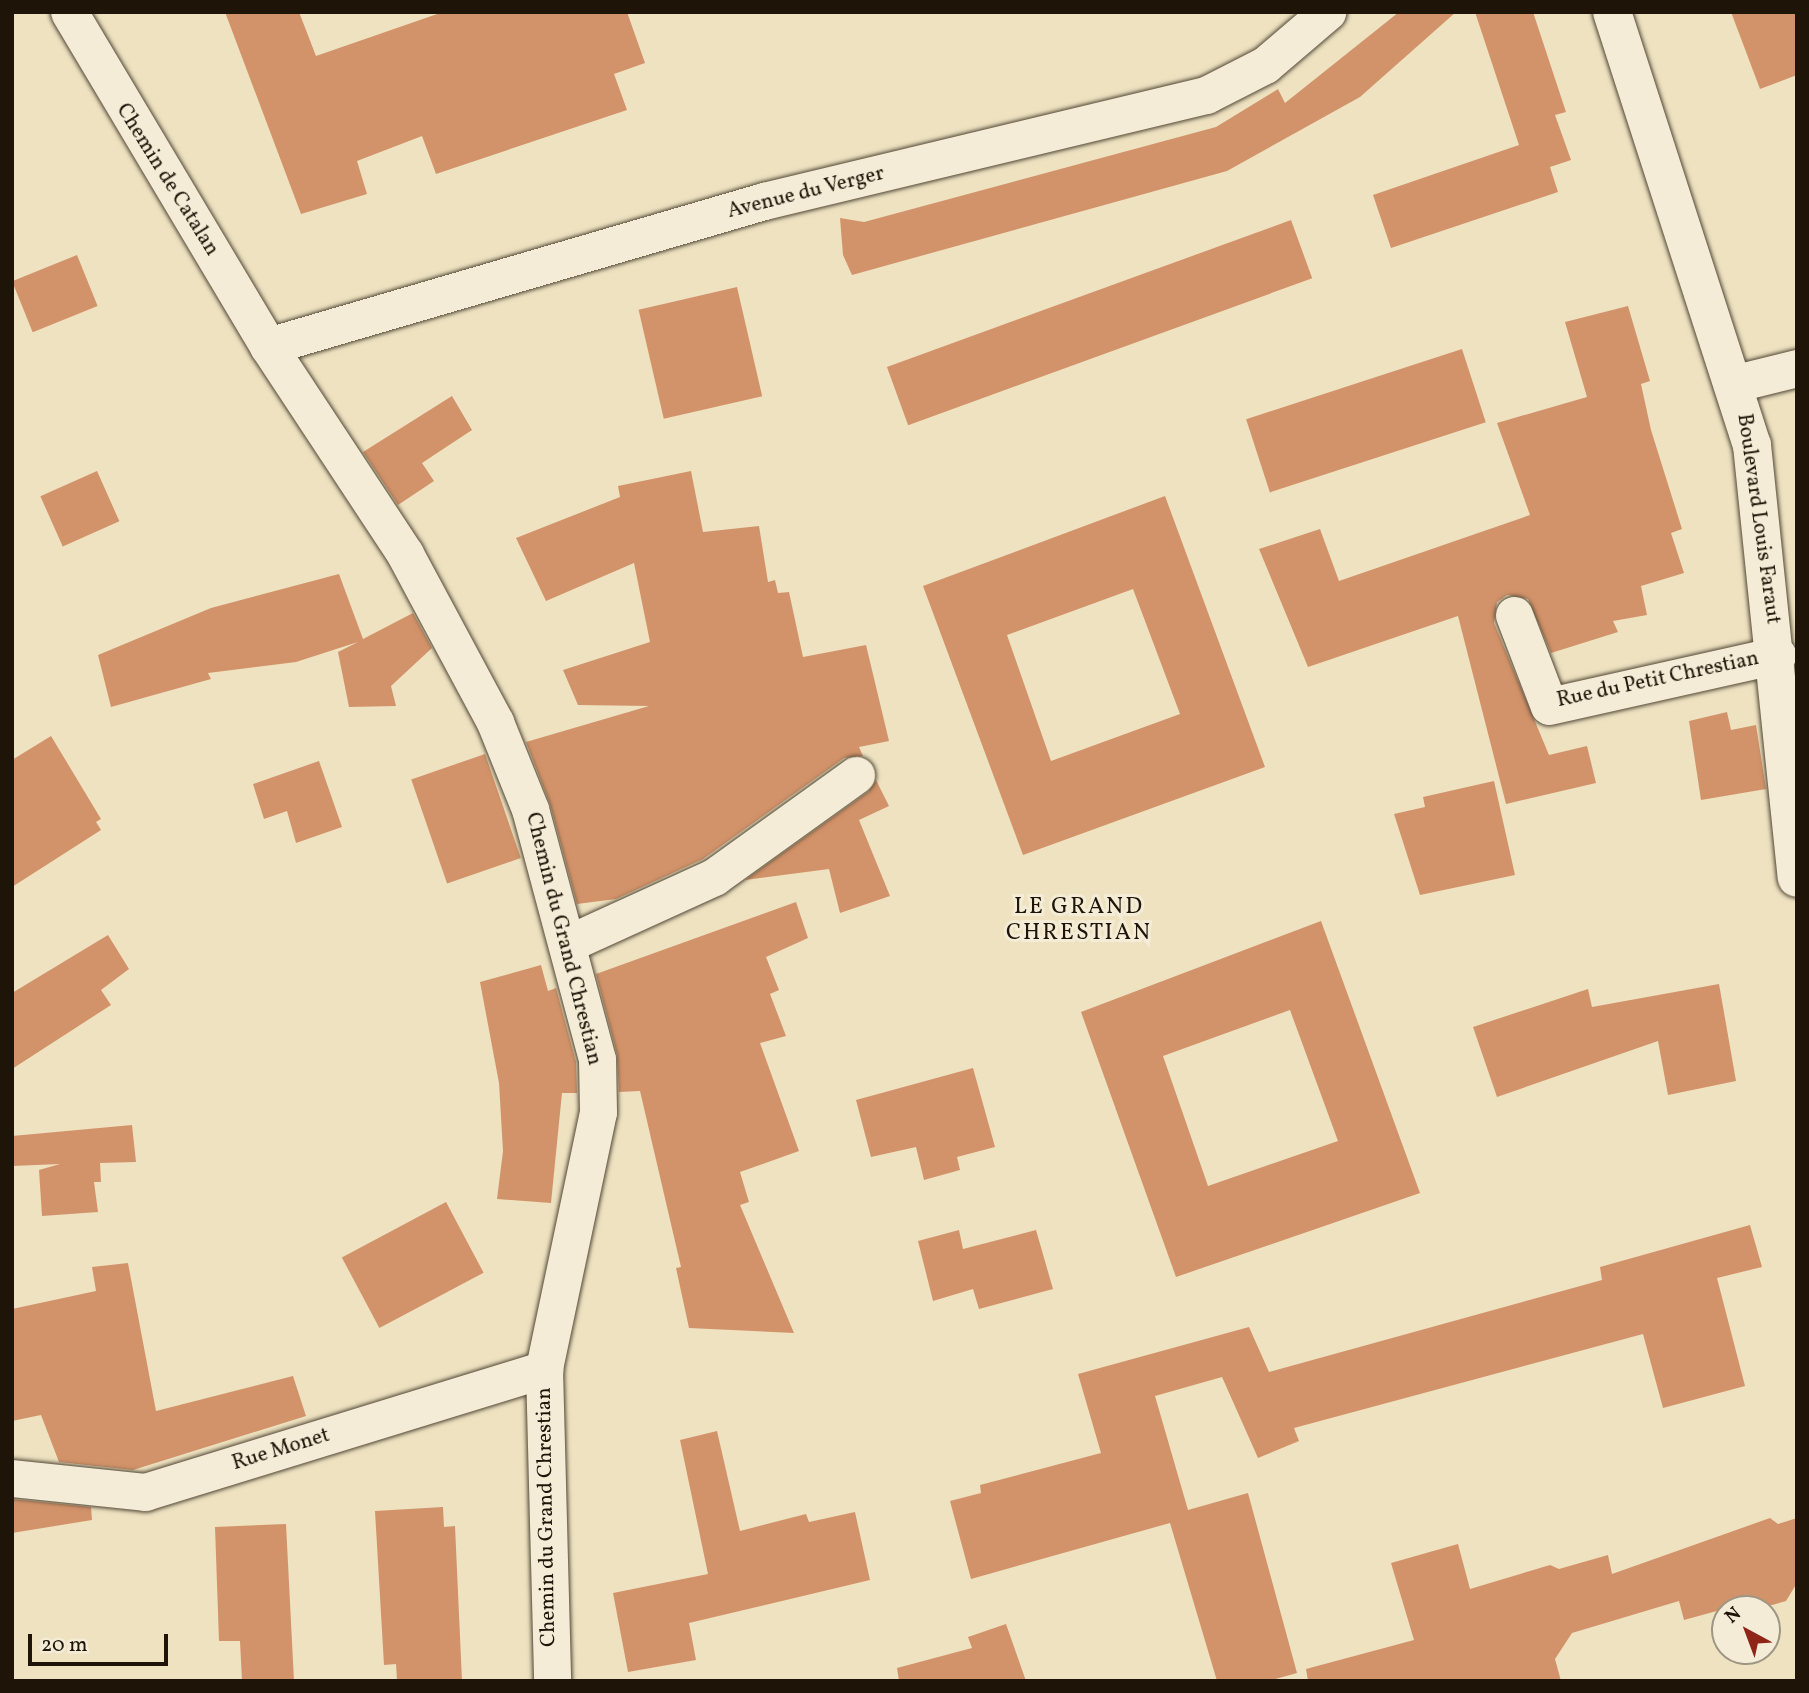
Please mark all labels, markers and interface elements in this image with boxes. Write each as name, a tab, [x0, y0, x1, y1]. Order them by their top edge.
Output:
street label: Chemin de Catalan	[110, 99, 224, 261]
street label: Avenue du Verger	[725, 161, 887, 225]
street label: Boulevard Louis Faraut	[1731, 412, 1785, 626]
street label: Rue du Petit Chrestian	[1555, 646, 1761, 714]
street label: Chemin du Grand Chrestian	[519, 810, 607, 1068]
district label: LE GRAND CHRESTIAN	[1007, 893, 1151, 947]
street label: Chemin du Grand Chrestian	[532, 1387, 562, 1647]
street label: Rue Monet	[229, 1423, 333, 1477]
north arrow	[1711, 1595, 1781, 1665]
text: N	[1720, 1601, 1747, 1630]
scale bar	[32, 1620, 172, 1664]
text: 20 m	[41, 1631, 87, 1660]

